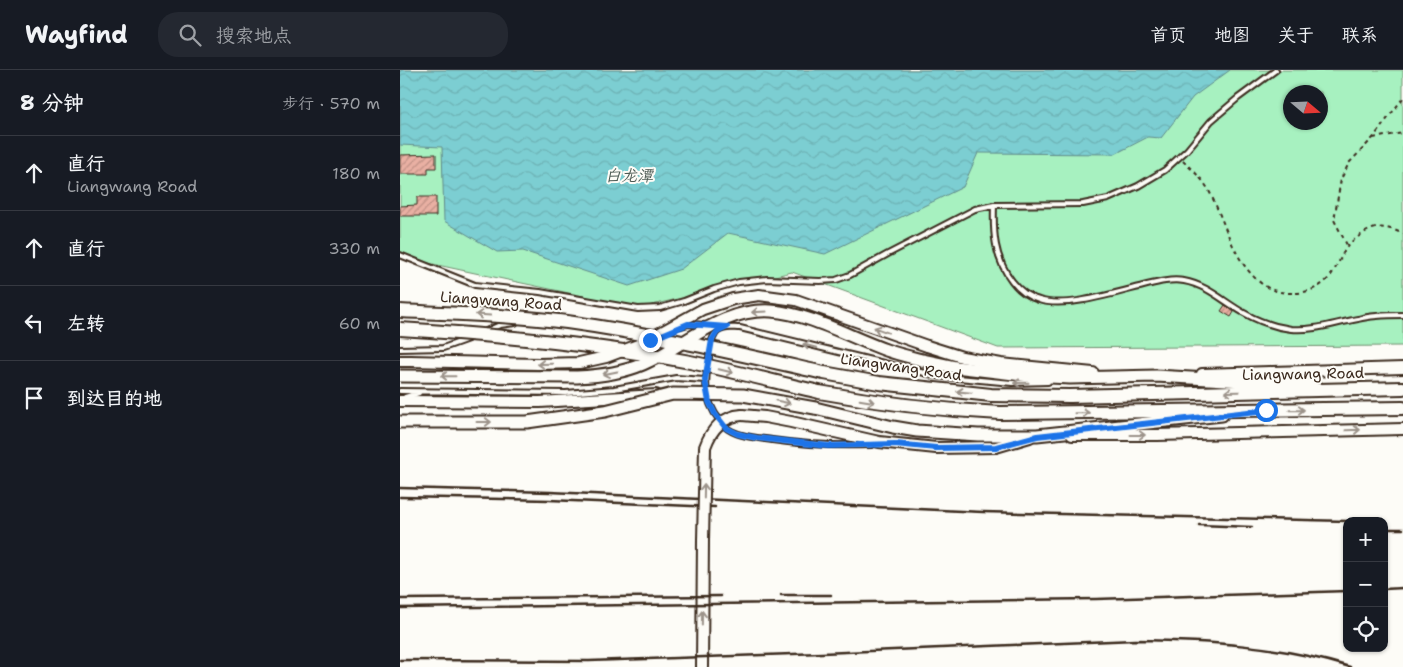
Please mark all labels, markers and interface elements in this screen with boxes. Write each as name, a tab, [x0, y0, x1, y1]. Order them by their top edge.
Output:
search box	[158, 12, 508, 57]
text: Wayfind	[25, 19, 128, 51]
icon: search	[176, 21, 204, 49]
text: 搜索地点	[216, 23, 292, 48]
text: 首页	[1150, 23, 1186, 47]
text: 地图	[1214, 23, 1250, 47]
text: 关于	[1278, 23, 1314, 47]
text: 联系	[1342, 23, 1378, 47]
north arrow	[1283, 85, 1328, 130]
text: 8 分钟	[20, 89, 84, 117]
text: 步行 · 570 m	[282, 93, 380, 114]
text: 直行	[67, 151, 105, 176]
icon: ahead	[20, 159, 48, 187]
text: 180 m	[332, 163, 380, 184]
water label: 白龙潭	[605, 165, 655, 186]
text: Liangwang Road	[67, 176, 197, 197]
icon: ahead	[20, 234, 48, 262]
text: 直行	[67, 236, 105, 261]
text: 330 m	[328, 238, 380, 259]
street label: Liangwang Road	[439, 287, 563, 315]
one-way arrow	[751, 308, 767, 317]
icon: left	[20, 309, 48, 337]
text: 左转	[67, 311, 105, 336]
one-way arrow	[476, 311, 492, 320]
text: 60 m	[339, 313, 380, 334]
one-way arrow	[874, 325, 889, 334]
route end	[639, 329, 662, 352]
one-way arrow	[803, 341, 819, 350]
street label: Liangwang Road	[839, 349, 963, 385]
one-way arrow	[537, 359, 553, 368]
street label: Liangwang Road	[1242, 363, 1365, 385]
one-way arrow	[717, 367, 733, 376]
one-way arrow	[603, 369, 619, 379]
one-way arrow	[440, 371, 456, 381]
one-way arrow	[1013, 378, 1030, 388]
icon: arrive	[20, 384, 48, 412]
text: 到达目的地	[67, 386, 162, 411]
one-way arrow	[1224, 387, 1240, 397]
one-way arrow	[957, 388, 973, 397]
one-way arrow	[859, 397, 875, 407]
one-way arrow	[774, 398, 790, 407]
route start	[1255, 399, 1278, 422]
one-way arrow	[1288, 405, 1305, 415]
one-way arrow	[1074, 408, 1090, 418]
one-way arrow	[475, 417, 491, 427]
one-way arrow	[1344, 425, 1361, 435]
one-way arrow	[1130, 430, 1146, 440]
one-way arrow	[699, 483, 709, 500]
map controls	[1343, 517, 1388, 652]
button: +	[1343, 517, 1388, 562]
button: −	[1343, 562, 1388, 607]
button: locate	[1343, 607, 1388, 652]
one-way arrow	[697, 611, 707, 627]

